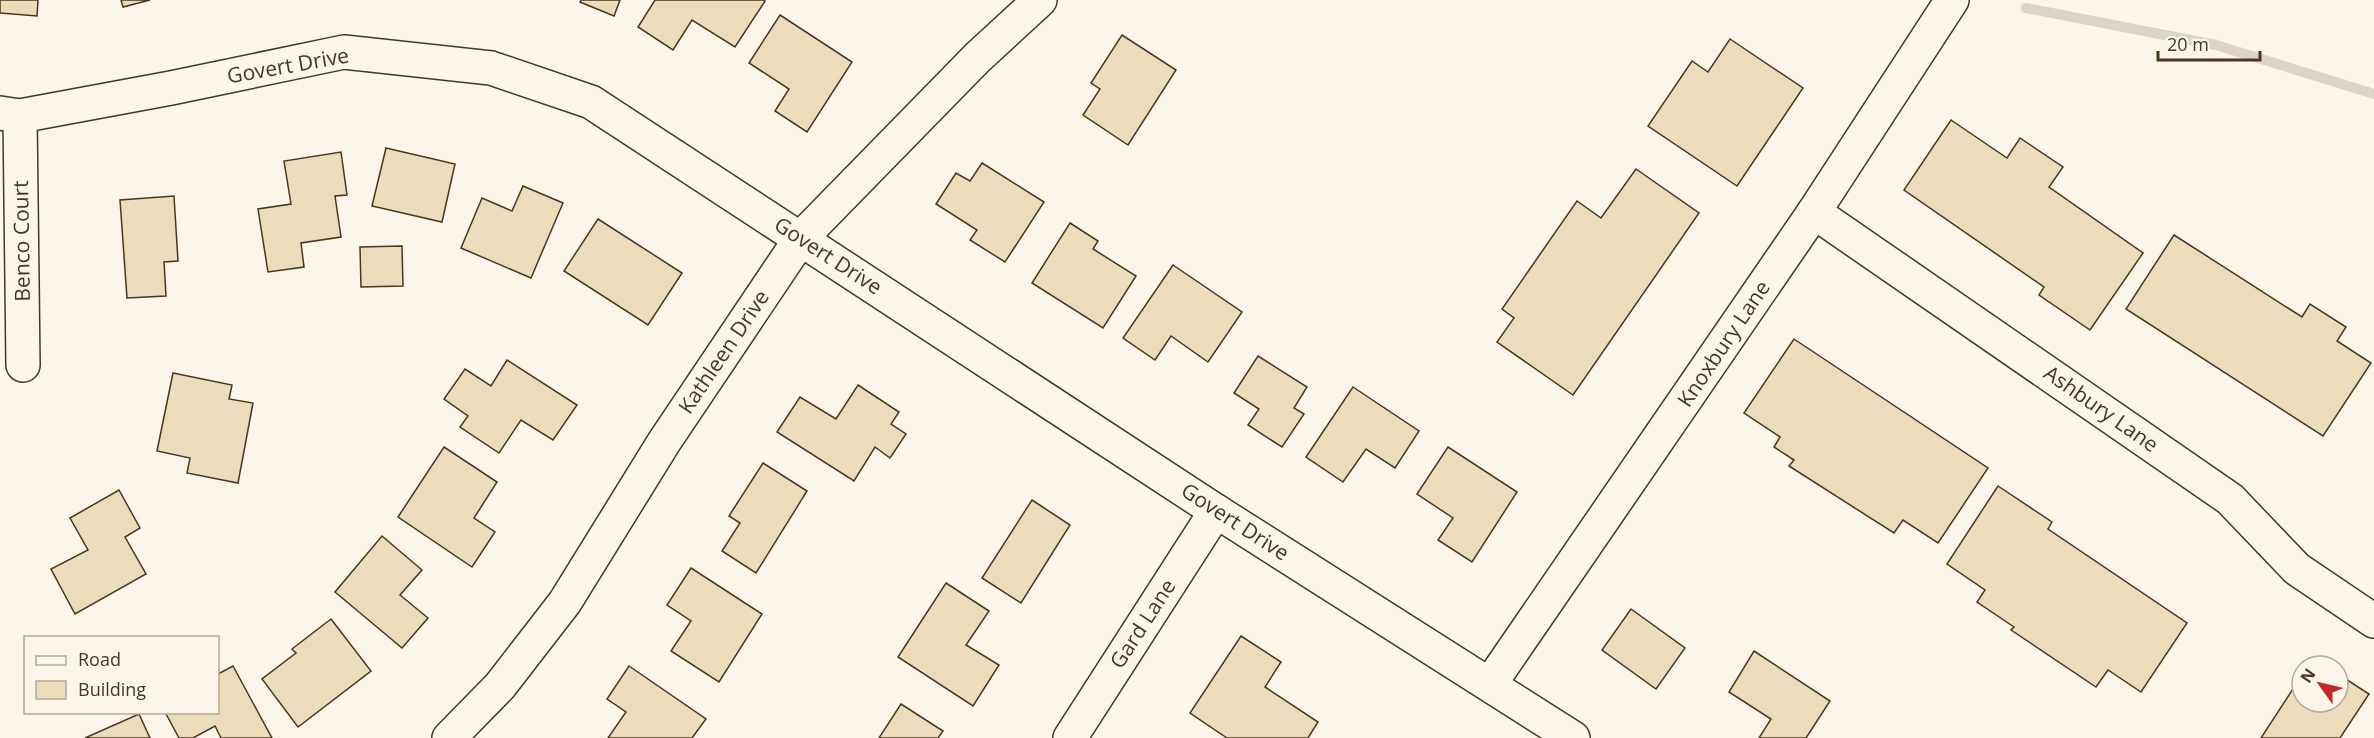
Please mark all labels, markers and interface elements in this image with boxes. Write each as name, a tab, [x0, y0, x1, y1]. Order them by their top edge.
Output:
scale bar	[2158, 24, 2260, 62]
text: 20 m	[2167, 32, 2209, 56]
street label: Govert Drive	[225, 41, 351, 89]
street label: Benco Court	[6, 180, 36, 302]
street label: Govert Drive	[769, 210, 888, 300]
street label: Knoxbury Lane	[1670, 275, 1776, 412]
street label: Kathleen Drive	[671, 284, 775, 419]
street label: Ashbury Lane	[2039, 358, 2164, 458]
street label: Govert Drive	[1176, 476, 1295, 566]
street label: Gard Lane	[1103, 573, 1181, 673]
legend	[24, 636, 219, 714]
text: Road	[78, 647, 121, 671]
north arrow	[2290, 654, 2350, 714]
text: N	[2295, 664, 2320, 687]
text: Building	[78, 677, 146, 701]

